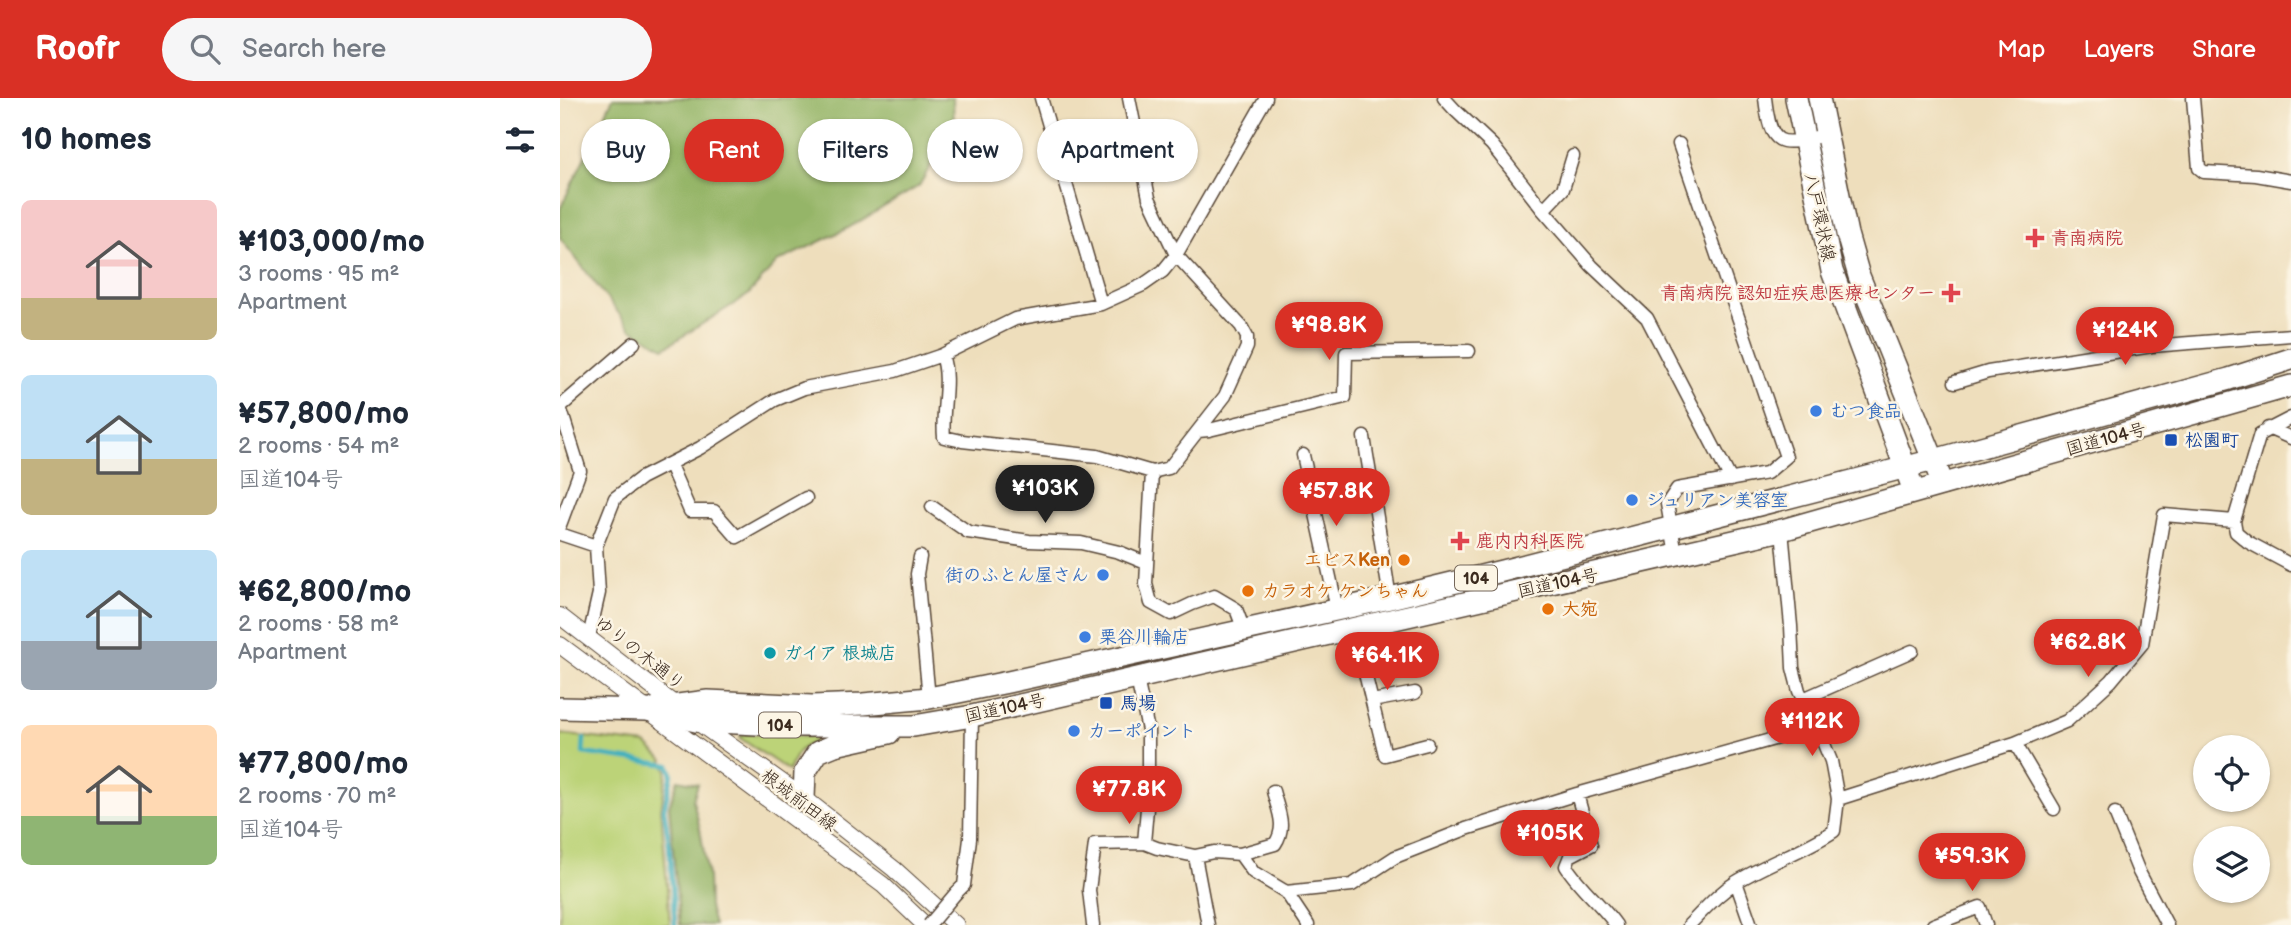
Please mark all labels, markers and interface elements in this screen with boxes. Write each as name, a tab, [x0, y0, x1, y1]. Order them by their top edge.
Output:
search box	[162, 18, 652, 81]
text: Roofr	[35, 29, 120, 69]
icon: search	[186, 30, 224, 68]
text: Search here	[242, 34, 386, 65]
text: Map	[1997, 35, 2045, 64]
text: Layers	[2083, 35, 2154, 64]
text: Share	[2192, 35, 2256, 64]
chip: Buy	[581, 119, 670, 182]
chip: Rent	[684, 119, 784, 182]
chip: Filters	[798, 119, 913, 182]
chip: New	[927, 119, 1023, 182]
chip: Apartment	[1037, 119, 1198, 182]
icon: filters	[501, 121, 539, 159]
text: 10 homes	[21, 122, 152, 158]
street label: 八戸環状線	[1800, 171, 1839, 263]
text: ¥103,000/mo	[238, 224, 425, 260]
icon: home	[77, 228, 161, 312]
marker: 青南病院	[2025, 228, 2045, 248]
place label: 青南病院	[2051, 228, 2123, 249]
text: 3 rooms · 95 m²	[238, 260, 399, 288]
place label: 青南病院 認知症疾患医療センター	[1660, 283, 1935, 304]
marker: 青南病院 認知症疾患医療センター	[1941, 283, 1961, 303]
text: Apartment	[238, 288, 347, 316]
pin: ¥98.8K	[1272, 302, 1386, 362]
pin: ¥124K	[2076, 308, 2174, 367]
text: ¥98.8K	[1291, 311, 1367, 339]
text: ¥124K	[2092, 316, 2158, 344]
text: ¥57,800/mo	[238, 396, 409, 432]
place label: むつ食品	[1830, 401, 1902, 422]
icon: home	[77, 403, 161, 487]
marker: むつ食品	[1808, 403, 1824, 419]
street label: 国道104号	[2064, 419, 2149, 460]
place label: 松園町	[2185, 430, 2239, 451]
text: 2 rooms · 54 m²	[238, 432, 400, 460]
marker: 松園町	[2163, 432, 2179, 448]
text: 国道104号	[238, 466, 343, 494]
pin: ¥103K	[996, 466, 1094, 525]
pin: ¥57.8K	[1279, 468, 1393, 528]
text: ¥103K	[1011, 474, 1079, 502]
text: ¥57.8K	[1299, 477, 1373, 505]
place label: ジュリアン美容室	[1646, 490, 1789, 511]
marker: ジュリアン美容室	[1624, 492, 1640, 508]
marker: 鹿内内科医院	[1450, 531, 1470, 551]
place label: 鹿内内科医院	[1476, 531, 1584, 552]
place label: エビスKen	[1304, 550, 1390, 571]
marker: エビスKen	[1396, 552, 1412, 568]
place label: 街のふとん屋さん	[945, 565, 1089, 586]
road number: 104	[1455, 565, 1497, 590]
street label: 国道104号	[1516, 565, 1601, 602]
marker: 街のふとん屋さん	[1095, 567, 1111, 583]
text: ¥62,800/mo	[238, 574, 411, 610]
icon: home	[77, 578, 161, 662]
place label: カラオケ ケンちゃん	[1262, 581, 1429, 602]
marker: カラオケ ケンちゃん	[1240, 583, 1256, 599]
place label: 大宛	[1562, 599, 1598, 620]
marker: 大宛	[1540, 601, 1556, 617]
text: 2 rooms · 58 m²	[238, 610, 399, 638]
street label: ゆりの木通り	[591, 612, 689, 695]
pin: ¥62.8K	[2031, 620, 2145, 679]
place label: 栗谷川輪店	[1099, 627, 1189, 648]
text: ¥62.8K	[2050, 628, 2126, 656]
marker: 栗谷川輪店	[1077, 629, 1093, 645]
pin: ¥64.1K	[1330, 632, 1444, 692]
text: Apartment	[238, 638, 347, 666]
text: ¥64.1K	[1351, 641, 1423, 669]
place label: ガイア 根城店	[784, 643, 896, 664]
marker: ガイア 根城店	[762, 645, 778, 661]
street label: 国道104号	[963, 690, 1048, 727]
place label: 馬場	[1120, 693, 1156, 714]
marker: 馬場	[1098, 695, 1114, 711]
pin: ¥112K	[1763, 698, 1861, 758]
text: ¥112K	[1781, 707, 1843, 735]
road number: 104	[759, 712, 801, 738]
place label: カーポイント	[1088, 721, 1196, 742]
marker: カーポイント	[1066, 723, 1082, 739]
map controls	[2193, 735, 2270, 903]
button: locate	[2193, 735, 2270, 812]
text: ¥77,800/mo	[238, 746, 408, 782]
icon: home	[77, 753, 161, 837]
street label: 根城前田線	[756, 765, 841, 836]
pin: ¥77.8K	[1072, 766, 1186, 826]
text: ¥77.8K	[1092, 775, 1166, 803]
text: 2 rooms · 70 m²	[238, 782, 397, 810]
pin: ¥105K	[1501, 810, 1599, 870]
text: 国道104号	[238, 816, 343, 844]
text: ¥105K	[1516, 819, 1584, 847]
button: layers	[2193, 826, 2270, 903]
pin: ¥59.3K	[1915, 834, 2029, 893]
text: ¥59.3K	[1934, 842, 2010, 870]

